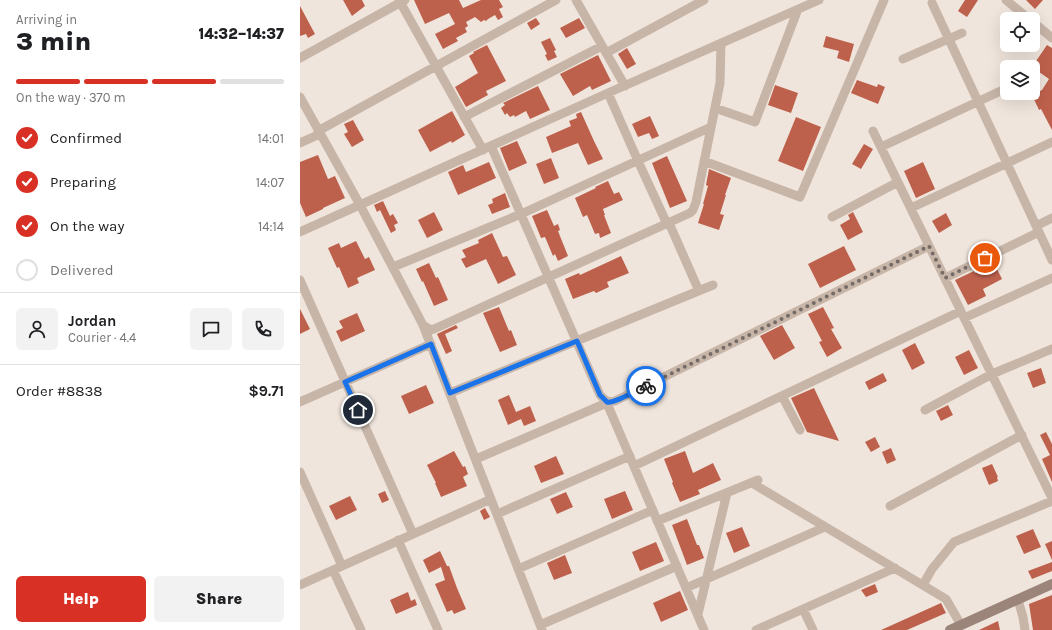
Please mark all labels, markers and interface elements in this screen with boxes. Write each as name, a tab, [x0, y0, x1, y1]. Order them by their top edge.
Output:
text: Arriving in	[16, 12, 77, 27]
map controls	[1000, 12, 1040, 100]
button: locate	[1000, 12, 1040, 52]
text: 14:32–14:37	[198, 25, 284, 43]
text: 3 min	[16, 26, 91, 57]
button: layers	[1000, 60, 1040, 100]
text: On the way · 370 m	[16, 90, 126, 105]
icon: check	[16, 127, 38, 149]
text: Confirmed	[50, 129, 122, 147]
text: 14:01	[257, 131, 284, 146]
icon: check	[16, 171, 38, 193]
text: Preparing	[50, 173, 116, 191]
text: 14:07	[256, 175, 284, 190]
icon: check	[16, 215, 38, 237]
text: On the way	[50, 217, 124, 235]
text: 14:14	[258, 219, 284, 234]
pin	[968, 241, 1002, 275]
icon: bag	[974, 247, 996, 269]
text: Delivered	[50, 261, 114, 279]
button: person	[16, 308, 58, 350]
button: chat	[190, 308, 232, 350]
button: phone	[242, 308, 284, 350]
text: Jordan	[68, 312, 116, 330]
text: Courier · 4.4	[68, 330, 136, 345]
courier	[626, 366, 666, 406]
icon: bike	[635, 375, 657, 397]
text: Order #8838	[16, 382, 103, 400]
text: $9.71	[248, 382, 284, 400]
pin	[341, 393, 375, 427]
icon: home	[347, 399, 369, 421]
button: Help	[16, 576, 146, 622]
button: Share	[154, 576, 284, 622]

